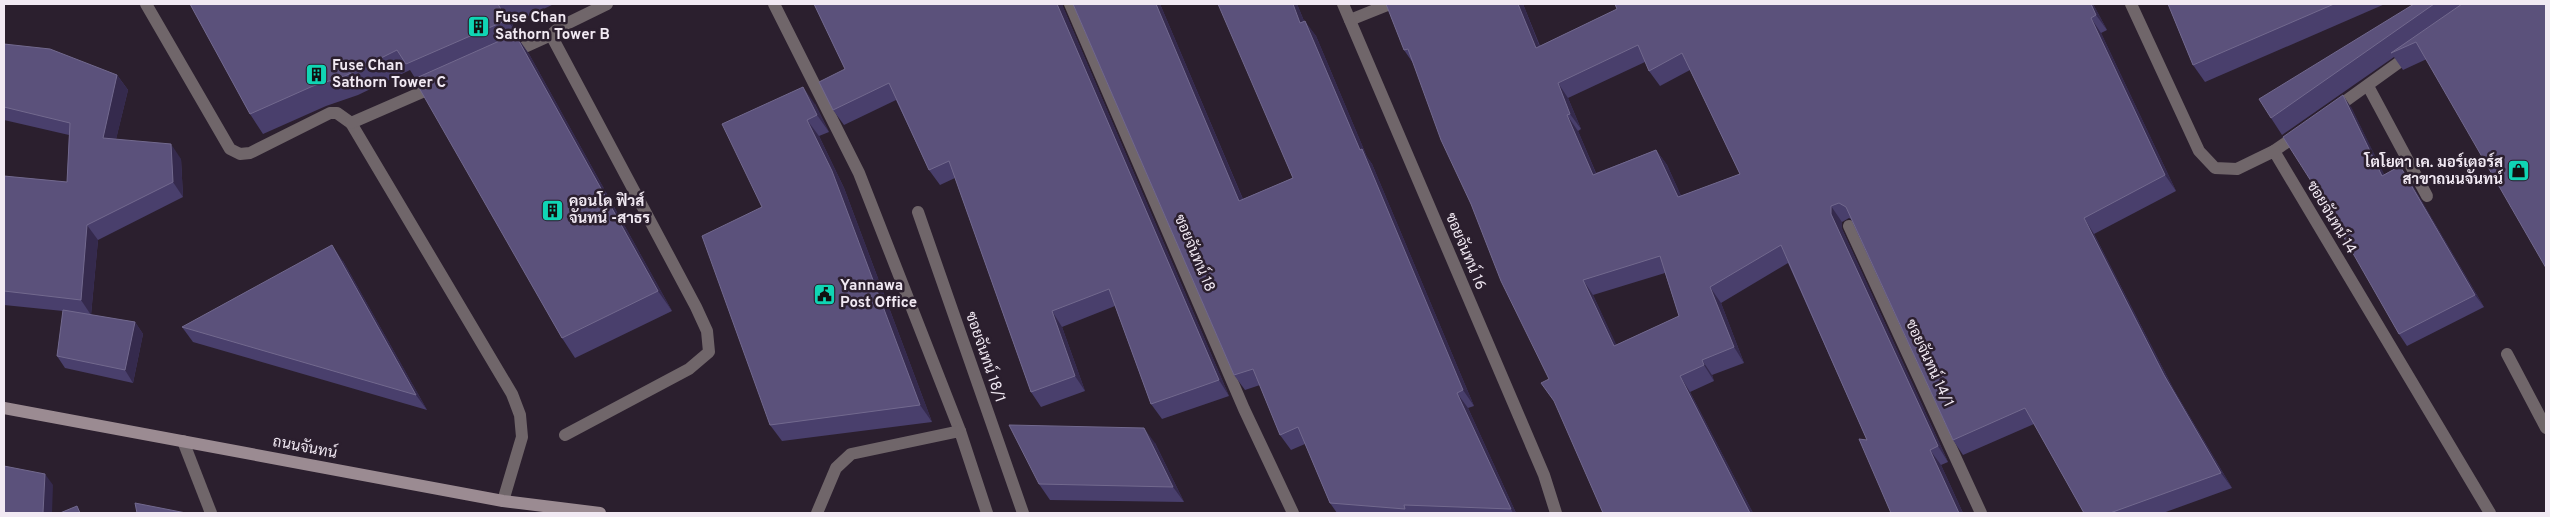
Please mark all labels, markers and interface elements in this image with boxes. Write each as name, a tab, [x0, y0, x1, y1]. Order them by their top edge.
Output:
place label: Fuse Chan Sathorn Tower B	[495, 9, 610, 45]
building icon: Fuse Chan Sathorn Tower B	[467, 14, 491, 38]
place label: Fuse Chan Sathorn Tower C	[332, 57, 446, 93]
building icon: Fuse Chan Sathorn Tower C	[304, 62, 328, 86]
place label: โตโยตา เค. มอร์เตอร์ส สาขาถนนจันทน์	[2363, 151, 2504, 190]
shop icon: โตโยตา เค. มอร์เตอร์ส สาขาถนนจันทน์	[2507, 159, 2531, 183]
street label: ซอยจันทน์ 14	[2301, 177, 2362, 258]
place label: คอนโด ฟิวส์ จันทน์ -สาธร	[569, 190, 651, 229]
building icon: คอนโด ฟิวส์ จันทน์ -สาธร	[541, 198, 565, 222]
street label: ซอยจันทน์ 16	[1440, 209, 1491, 293]
street label: ซอยจันทน์ 18	[1169, 211, 1220, 295]
place label: Yannawa Post Office	[840, 277, 917, 313]
public building icon: Yannawa Post Office	[812, 282, 836, 306]
street label: ซอยจันทน์ 18/1	[960, 309, 1011, 405]
street label: ซอยจันทน์ 14/1	[1900, 316, 1959, 411]
street label: ถนนจันทน์	[271, 431, 339, 464]

